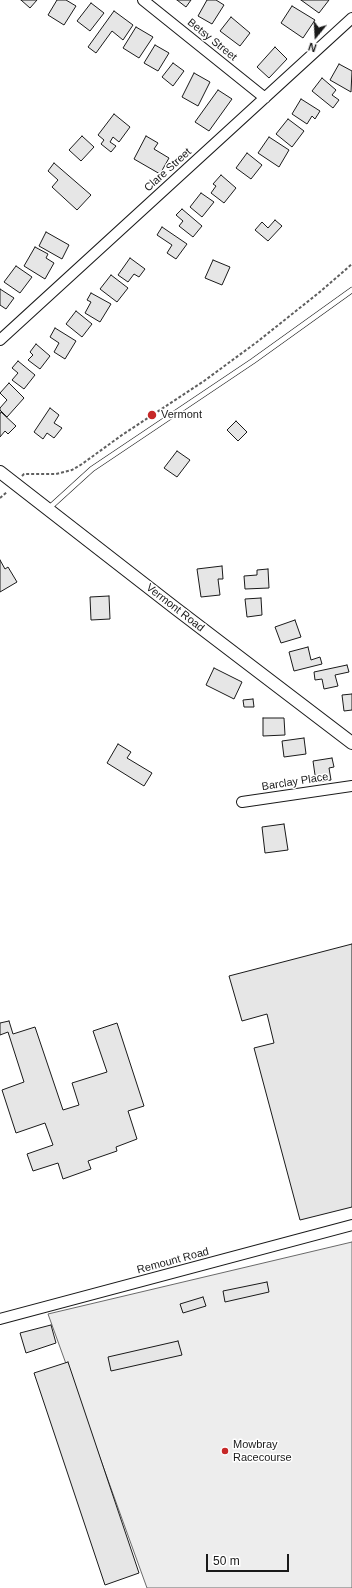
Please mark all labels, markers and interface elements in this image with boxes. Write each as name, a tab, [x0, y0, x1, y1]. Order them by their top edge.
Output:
street label: Betsy Street	[185, 16, 239, 64]
north arrow	[296, 16, 336, 56]
text: N	[307, 40, 318, 54]
street label: Clare Street	[142, 145, 194, 195]
place label: Vermont	[161, 408, 202, 422]
marker: Vermont	[146, 409, 158, 421]
street label: Vermont Road	[143, 581, 207, 635]
street label: Barclay Place	[261, 770, 329, 794]
street label: Remount Road	[136, 1245, 210, 1277]
place label: Mowbray Racecourse	[233, 1438, 292, 1464]
marker: Mowbray Racecourse	[220, 1446, 230, 1456]
scale bar	[208, 1546, 291, 1572]
text: 50 m	[213, 1554, 240, 1568]

